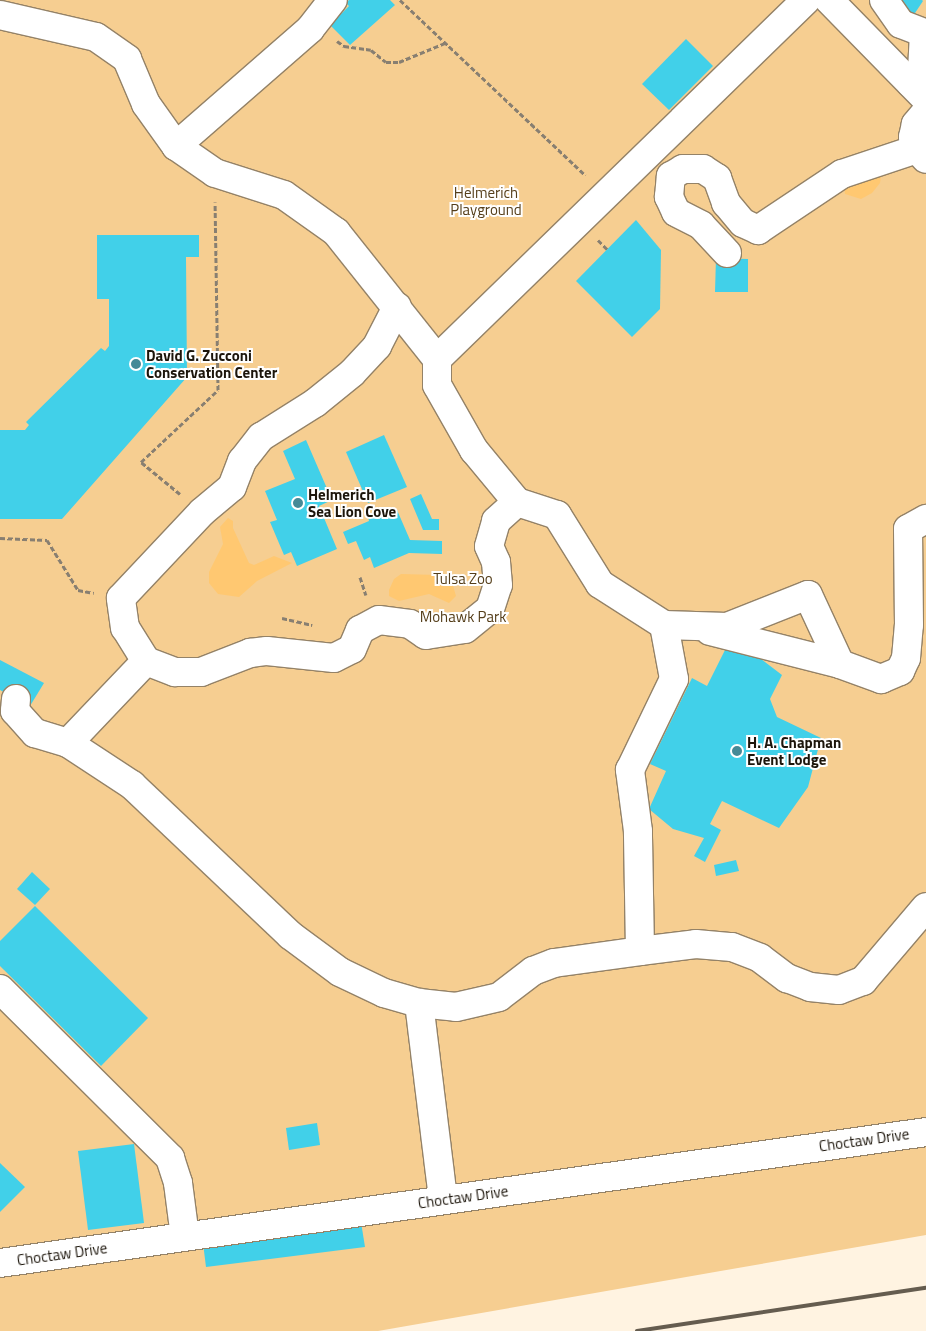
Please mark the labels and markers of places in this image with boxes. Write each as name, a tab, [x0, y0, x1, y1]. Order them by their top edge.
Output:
place label: David G. Zucconi Conservation Center	[146, 346, 277, 381]
marker: David G. Zucconi Conservation Center	[130, 358, 142, 370]
place label: Helmerich Sea Lion Cove	[308, 485, 396, 520]
marker: Helmerich Sea Lion Cove	[292, 497, 304, 509]
place label: H. A. Chapman Event Lodge	[747, 733, 841, 768]
marker: H. A. Chapman Event Lodge	[731, 745, 743, 757]

